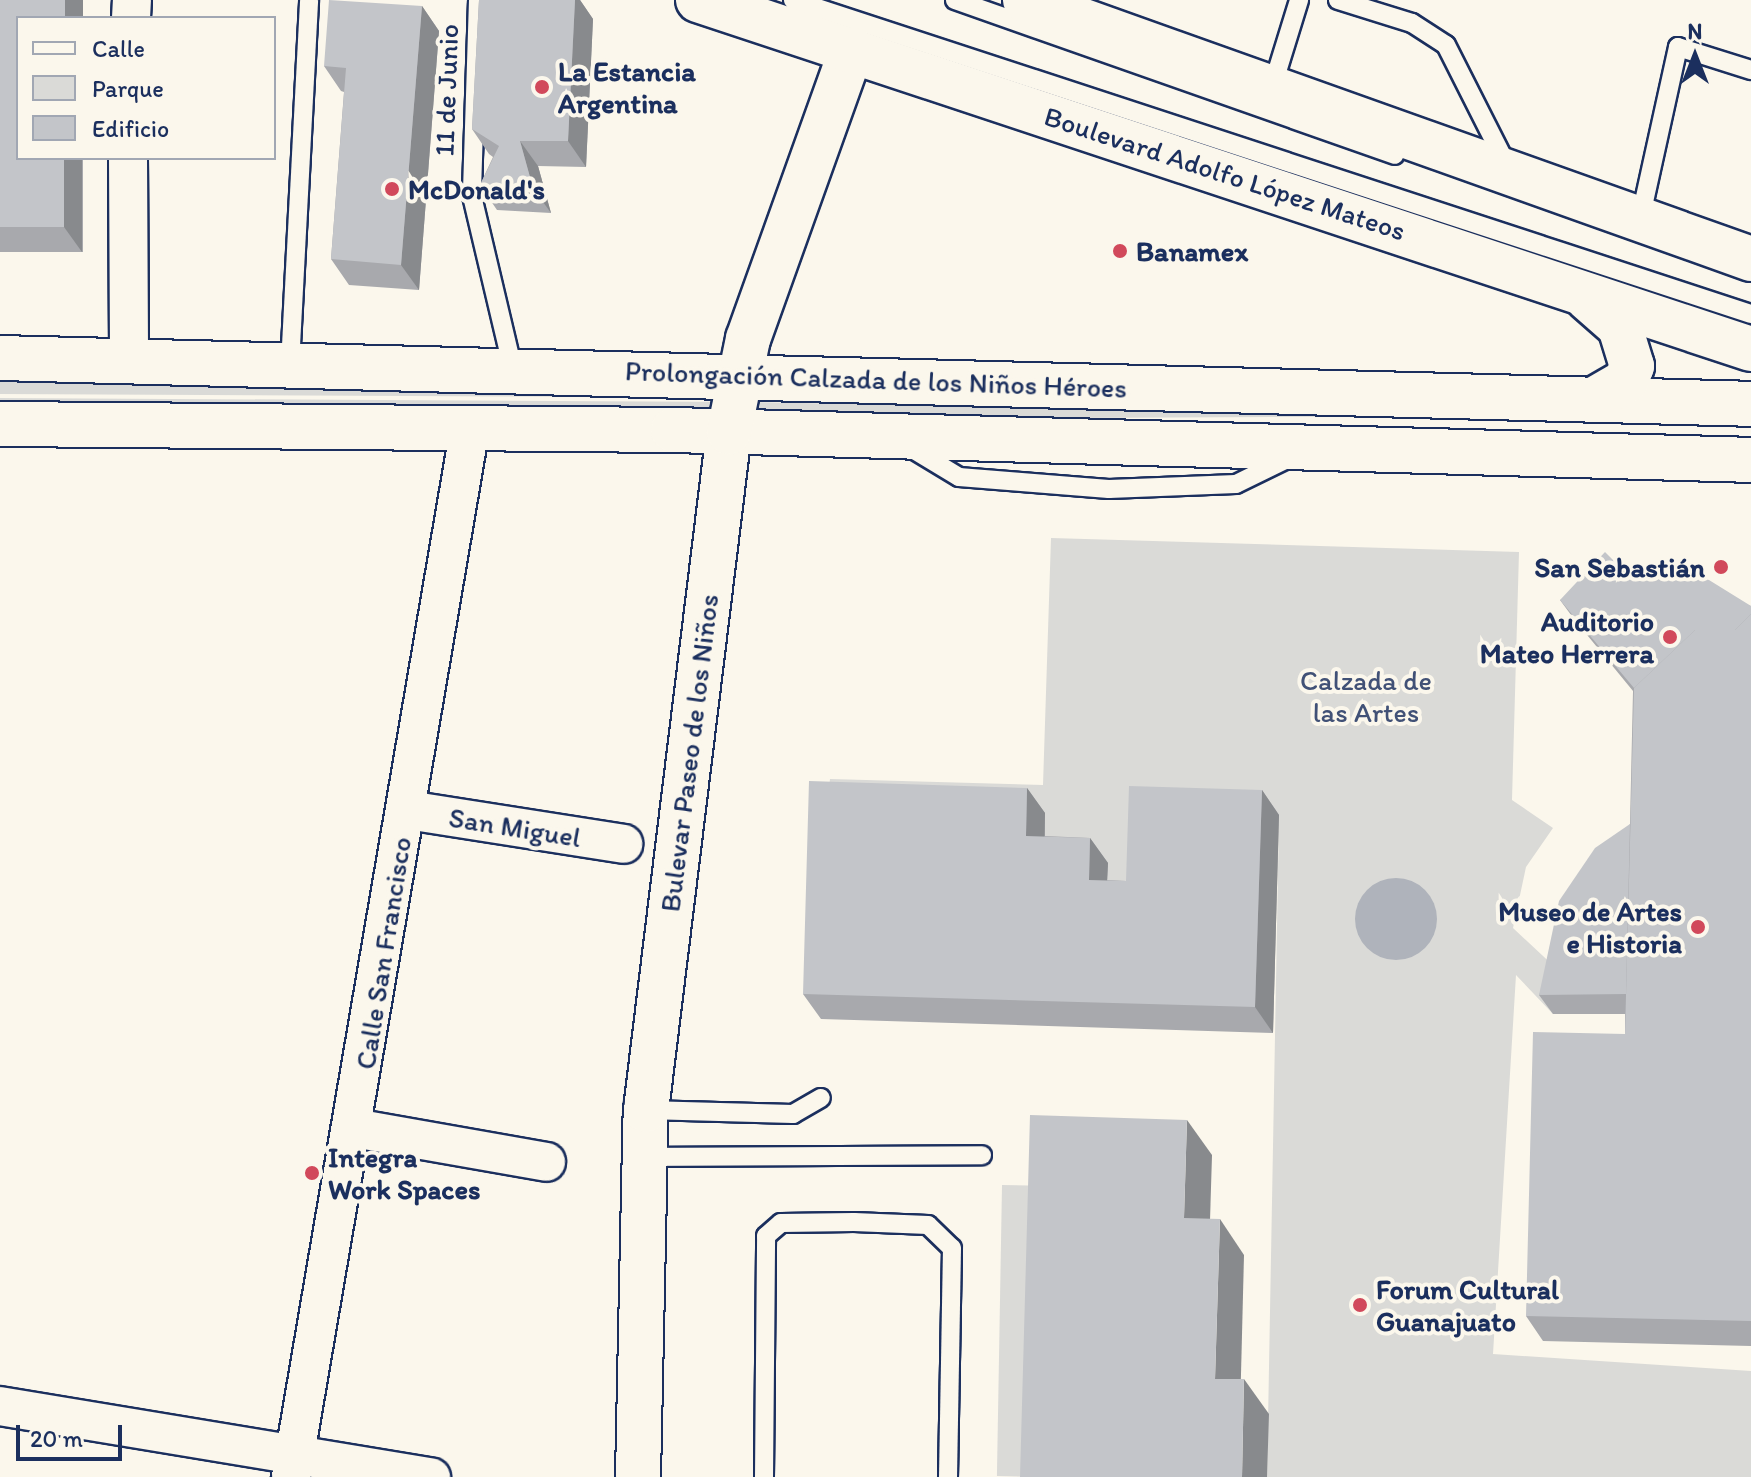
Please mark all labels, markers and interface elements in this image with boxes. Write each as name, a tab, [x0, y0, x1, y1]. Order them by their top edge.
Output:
legend	[16, 16, 276, 160]
north arrow	[1655, 16, 1735, 96]
text: N	[1688, 18, 1702, 45]
street label: 11 de Junio	[427, 23, 465, 157]
text: Calle	[92, 34, 145, 63]
place label: La Estancia Argentina	[558, 54, 697, 120]
text: Parque	[92, 74, 164, 103]
marker: La Estancia Argentina	[533, 78, 551, 96]
street label: Boulevard Adolfo López Mateos	[1040, 98, 1410, 248]
text: Edificio	[92, 114, 169, 143]
place label: McDonald's	[408, 172, 545, 206]
marker: McDonald's	[383, 180, 401, 198]
place label: Banamex	[1136, 234, 1248, 268]
marker: Banamex	[1111, 242, 1129, 260]
street label: Prolongación Calzada de los Niños Héroes	[624, 353, 1128, 405]
place label: San Sebastián	[1535, 550, 1705, 584]
marker: San Sebastián	[1712, 558, 1730, 576]
street label: Bulevar Paseo de los Niños	[653, 592, 725, 914]
place label: Auditorio Mateo Herrera	[1480, 604, 1654, 670]
marker: Auditorio Mateo Herrera	[1661, 628, 1679, 646]
park label: Calzada de las Artes	[1300, 663, 1432, 729]
street label: San Miguel	[447, 800, 583, 854]
street label: Calle San Francisco	[348, 834, 418, 1072]
place label: Museo de Artes e Historia	[1498, 894, 1682, 960]
marker: Museo de Artes e Historia	[1689, 918, 1707, 936]
place label: Integra Work Spaces	[328, 1140, 481, 1206]
marker: Integra Work Spaces	[303, 1164, 321, 1182]
place label: Forum Cultural Guanajuato	[1376, 1272, 1560, 1338]
marker: Forum Cultural Guanajuato	[1351, 1296, 1369, 1314]
scale bar	[20, 1409, 126, 1459]
text: 20 m	[30, 1424, 83, 1453]

